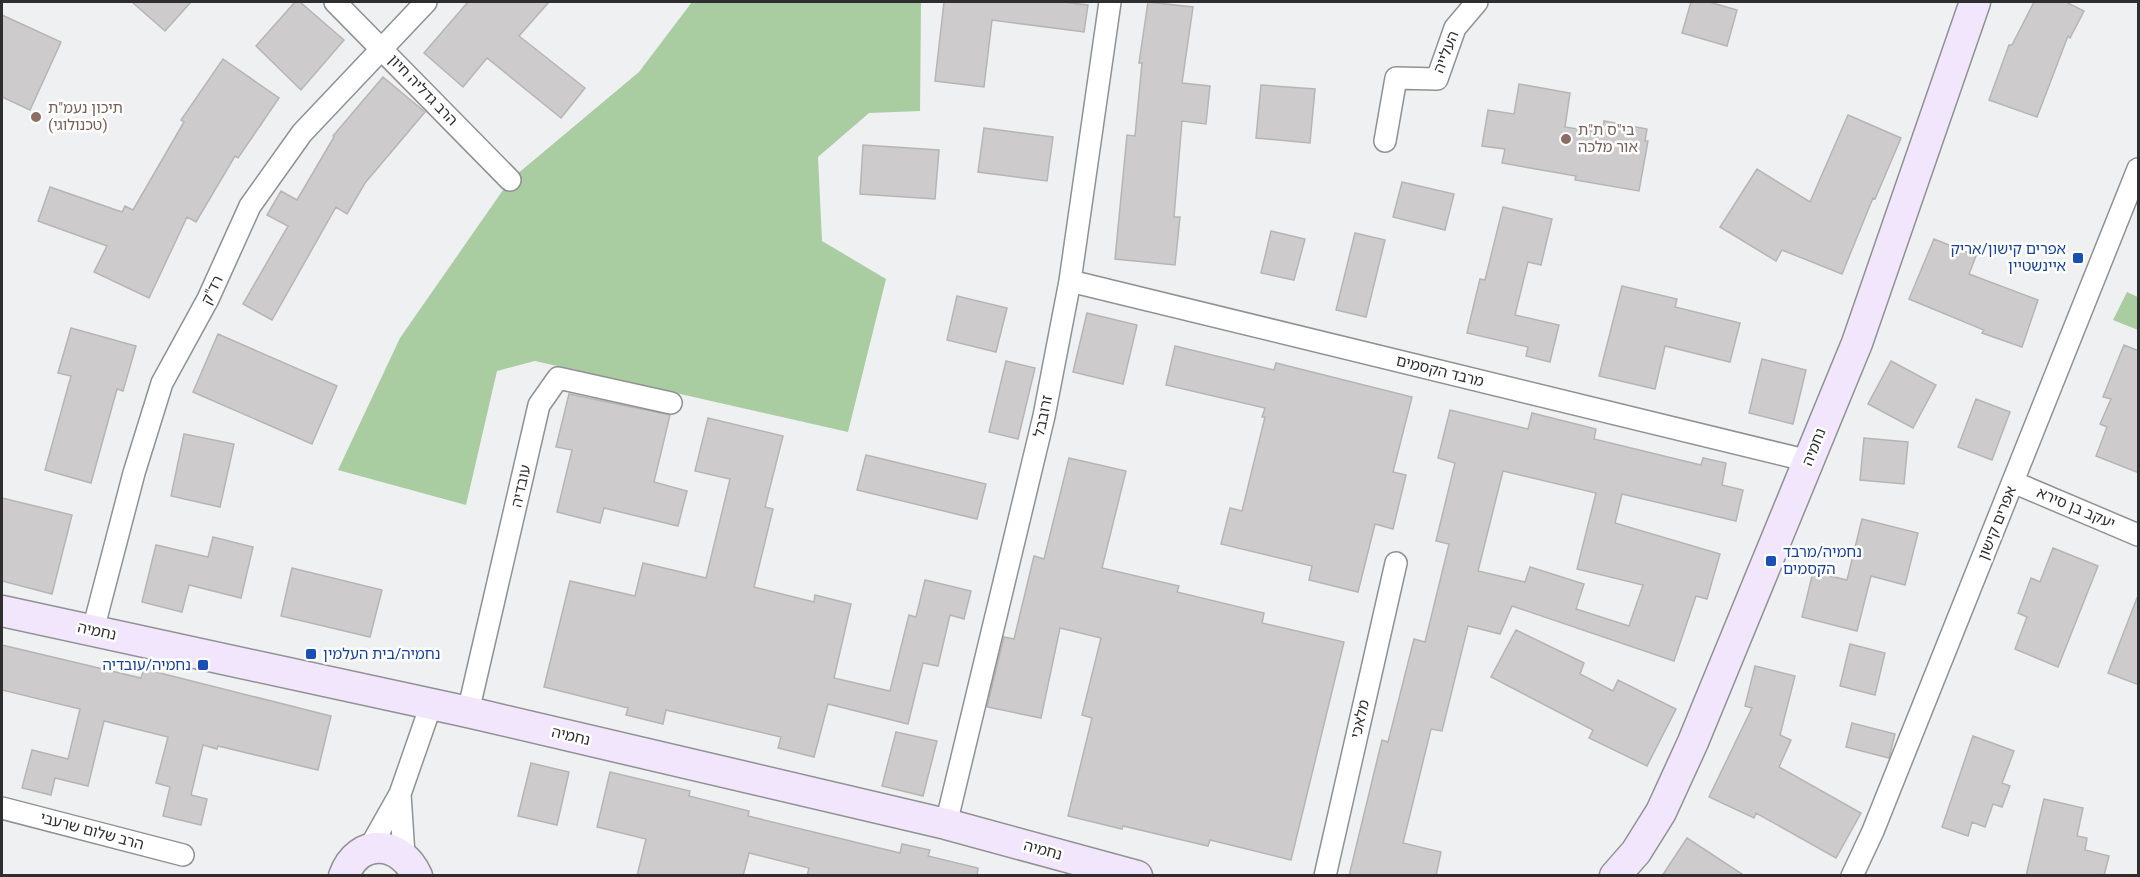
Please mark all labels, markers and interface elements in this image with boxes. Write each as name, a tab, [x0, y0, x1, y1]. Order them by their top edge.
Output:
street label: העלייה	[1429, 28, 1463, 76]
street label: הרב גדליה חיון	[385, 51, 461, 129]
place label: תיכון נעמ"ת (טכנולוגי)	[48, 99, 123, 134]
marker: תיכון נעמ"ת (טכנולוגי)	[29, 110, 43, 124]
place label: בי"ס ת"ת אור מלכה	[1578, 121, 1638, 156]
marker: בי"ס ת"ת אור מלכה	[1559, 132, 1573, 146]
place label: אפרים קישון/אריק איינשטיין	[1950, 240, 2066, 275]
marker: אפרים קישון/אריק איינשטיין	[2071, 251, 2085, 265]
street label: רד"ק	[197, 272, 227, 308]
street label: מרבד הקסמים	[1394, 351, 1486, 391]
street label: זרובבל	[1030, 393, 1056, 439]
street label: נחמיה	[1798, 426, 1830, 468]
street label: עובדיה	[507, 463, 535, 509]
street label: אפרים קישון	[1974, 483, 2020, 563]
street label: יעקב בן סירא	[2034, 483, 2118, 533]
place label: נחמיה/מרבד הקסמים	[1783, 543, 1862, 578]
marker: נחמיה/מרבד הקסמים	[1764, 554, 1778, 568]
street label: נחמיה	[76, 618, 118, 644]
place label: נחמיה/בית העלמין	[323, 645, 440, 663]
marker: נחמיה/בית העלמין	[304, 647, 318, 661]
place label: נחמיה/עובדיה	[102, 656, 191, 674]
marker: נחמיה/עובדיה	[196, 658, 210, 672]
street label: מלאכי	[1347, 698, 1373, 740]
street label: נחמיה	[550, 723, 592, 749]
street label: הרב שלום שרעבי	[38, 809, 146, 853]
street label: נחמיה	[1022, 836, 1064, 864]

